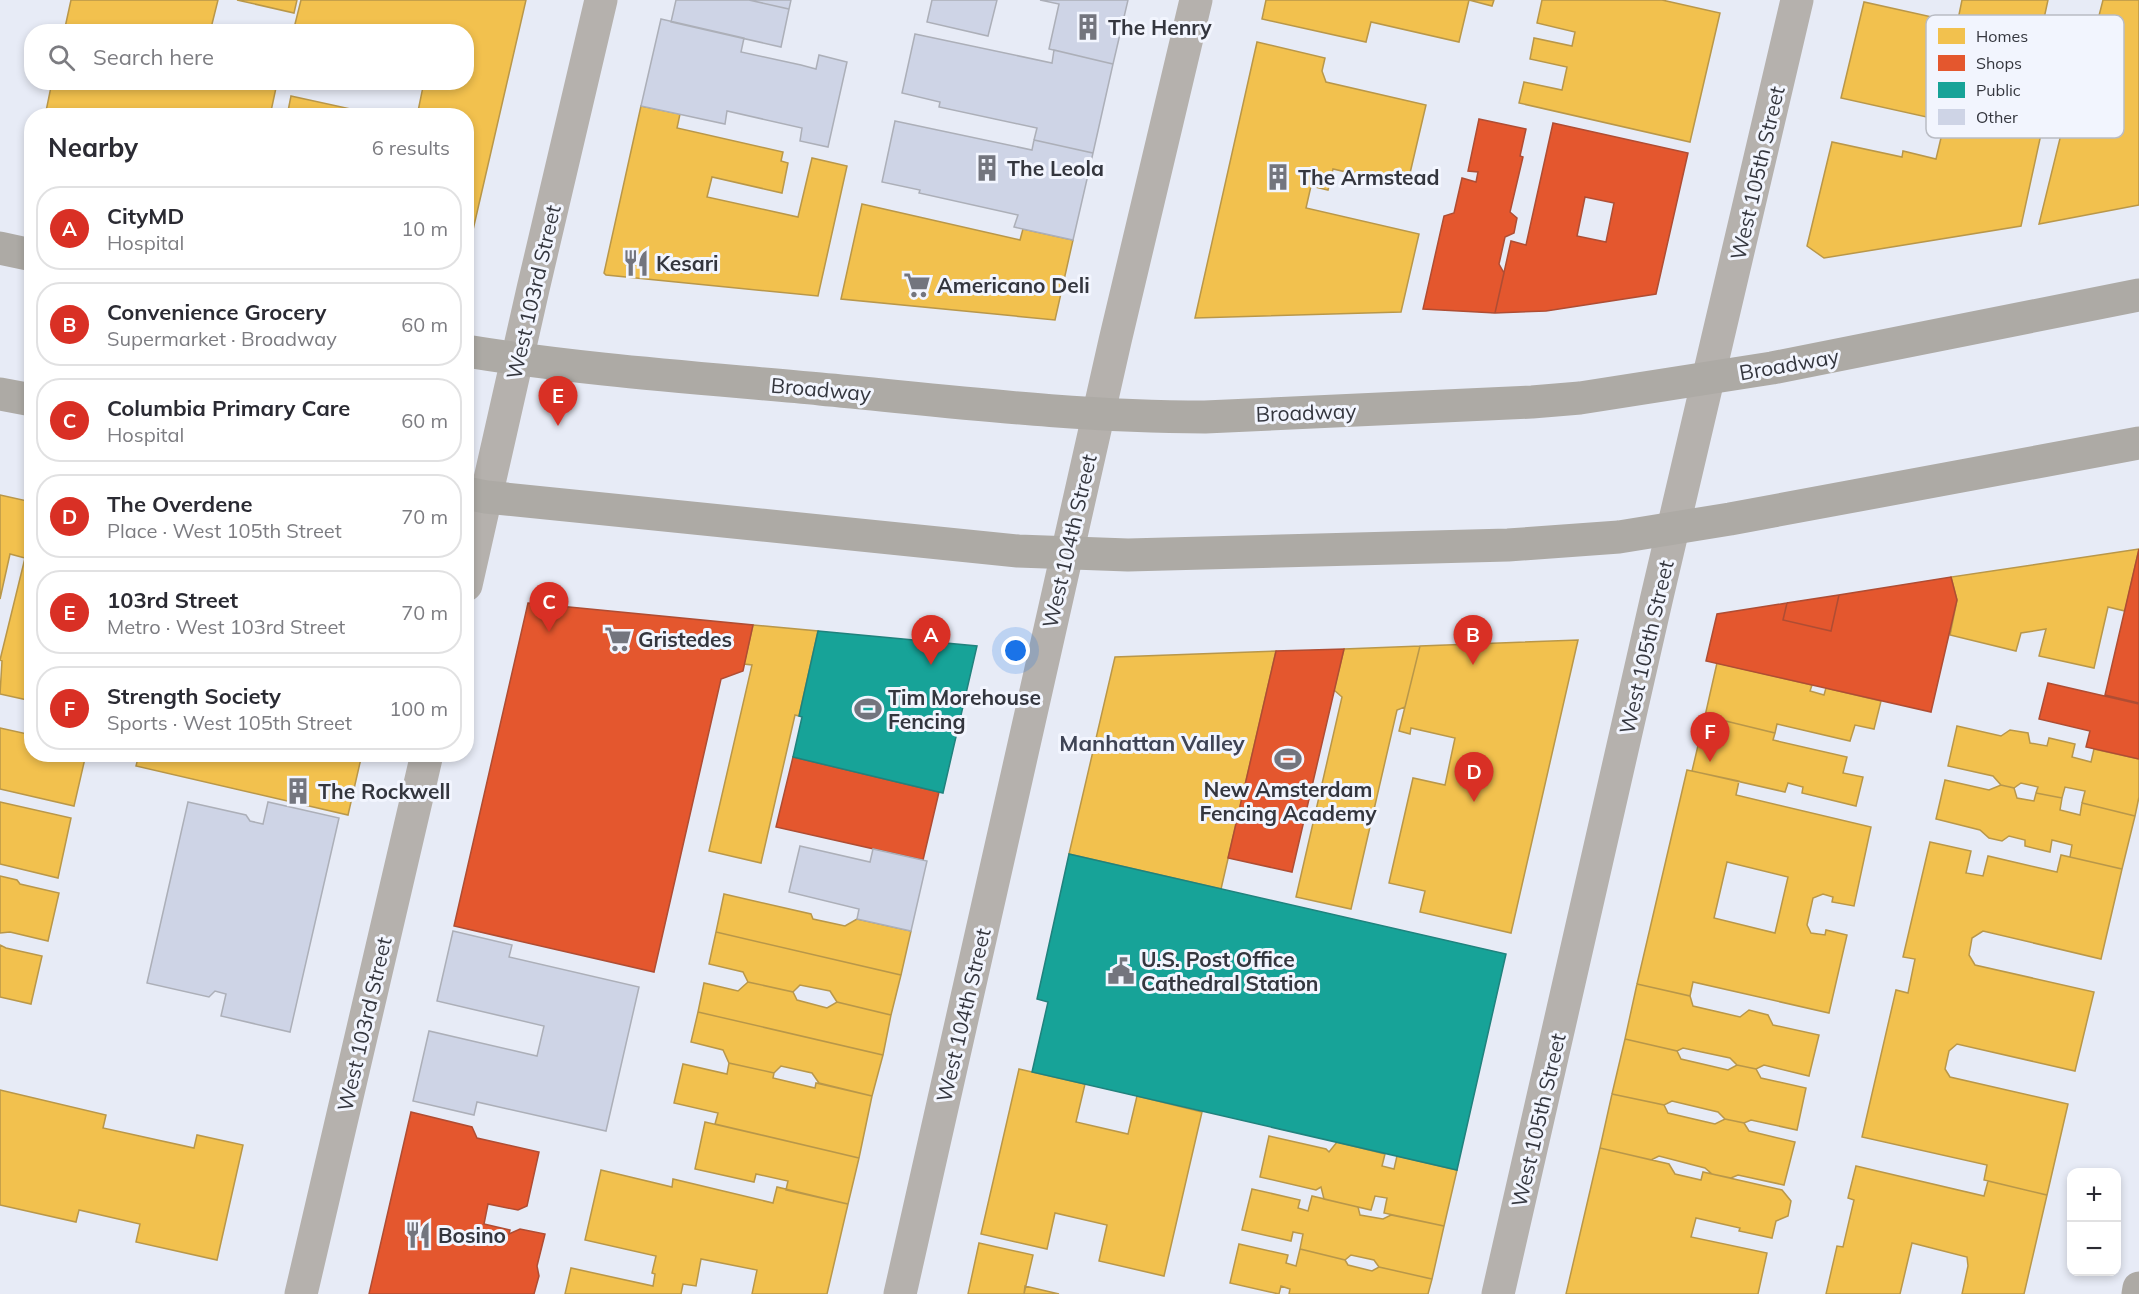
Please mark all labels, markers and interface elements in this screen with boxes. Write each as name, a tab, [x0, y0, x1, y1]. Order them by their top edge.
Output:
building icon: The Henry	[1073, 12, 1103, 42]
place label: The Henry	[1108, 14, 1212, 40]
legend	[1926, 15, 2124, 138]
search box	[24, 24, 474, 90]
text: Homes	[1976, 26, 2028, 46]
icon: search	[45, 41, 78, 74]
text: Search here	[93, 43, 214, 71]
text: Shops	[1976, 53, 2022, 73]
text: Public	[1976, 80, 2021, 100]
street label: West 105th Street	[1724, 84, 1790, 262]
text: Other	[1976, 107, 2018, 127]
text: Nearby	[48, 131, 138, 164]
text: 6 results	[372, 135, 450, 160]
building icon: The Leola	[972, 153, 1002, 183]
place label: The Leola	[1007, 155, 1104, 181]
building icon: The Armstead	[1263, 162, 1293, 192]
place label: The Armstead	[1298, 164, 1440, 190]
text: CityMD	[107, 202, 184, 230]
street label: West 103rd Street	[500, 202, 566, 382]
text: A	[62, 216, 77, 241]
text: 10 m	[401, 216, 448, 241]
text: Hospital	[107, 230, 184, 255]
restaurant icon: Kesari	[621, 248, 651, 278]
place label: Kesari	[656, 250, 719, 276]
supermarket icon: Americano Deli	[902, 270, 932, 300]
place label: Americano Deli	[937, 272, 1090, 298]
text: Convenience Grocery	[107, 298, 327, 326]
text: B	[63, 312, 76, 337]
text: 60 m	[401, 312, 448, 337]
text: Supermarket · Broadway	[107, 326, 337, 351]
street label: Broadway	[1737, 342, 1841, 386]
street label: Broadway	[770, 372, 872, 406]
pin: E	[538, 376, 578, 426]
text: Columbia Primary Care	[107, 394, 350, 422]
street label: Broadway	[1255, 397, 1357, 427]
text: C	[63, 408, 76, 433]
text: 60 m	[401, 408, 448, 433]
text: Hospital	[107, 422, 184, 447]
street label: West 104th Street	[1036, 452, 1102, 630]
text: The Overdene	[107, 490, 253, 518]
text: D	[62, 504, 77, 529]
text: 70 m	[401, 504, 448, 529]
text: Place · West 105th Street	[107, 518, 342, 543]
street label: West 105th Street	[1613, 558, 1679, 736]
pin: C	[530, 582, 568, 632]
text: 103rd Street	[107, 586, 238, 614]
text: E	[64, 600, 75, 625]
text: 70 m	[401, 600, 448, 625]
text: Metro · West 103rd Street	[107, 614, 345, 639]
pin: A	[912, 616, 950, 665]
pin: B	[1454, 616, 1492, 665]
supermarket icon: Gristedes	[603, 624, 633, 654]
place label: Gristedes	[638, 626, 732, 652]
your location	[1001, 636, 1030, 665]
text: Strength Society	[107, 682, 281, 710]
place label: Tim Morehouse Fencing	[888, 684, 1041, 734]
sports icon: Tim Morehouse Fencing	[853, 694, 883, 724]
text: F	[64, 696, 75, 721]
text: 100 m	[389, 696, 448, 721]
text: Sports · West 105th Street	[107, 710, 352, 735]
pin: F	[1690, 712, 1730, 762]
district label: Manhattan Valley	[1059, 729, 1245, 757]
sports icon: New Amsterdam Fencing Academy	[1273, 744, 1303, 774]
pin: D	[1454, 752, 1494, 802]
building icon: The Rockwell	[283, 776, 313, 806]
place label: New Amsterdam Fencing Academy	[1199, 776, 1377, 826]
place label: The Rockwell	[318, 778, 450, 804]
street label: West 104th Street	[930, 926, 996, 1104]
street label: West 103rd Street	[331, 934, 397, 1114]
place label: U.S. Post Office Cathedral Station	[1141, 946, 1319, 996]
public building icon: U.S. Post Office Cathedral Station	[1106, 956, 1136, 986]
street label: West 105th Street	[1505, 1031, 1571, 1209]
map controls	[2067, 1168, 2121, 1276]
button: +	[2067, 1168, 2121, 1222]
restaurant icon: Bosino	[403, 1220, 433, 1250]
place label: Bosino	[438, 1222, 506, 1248]
button: −	[2067, 1222, 2121, 1276]

